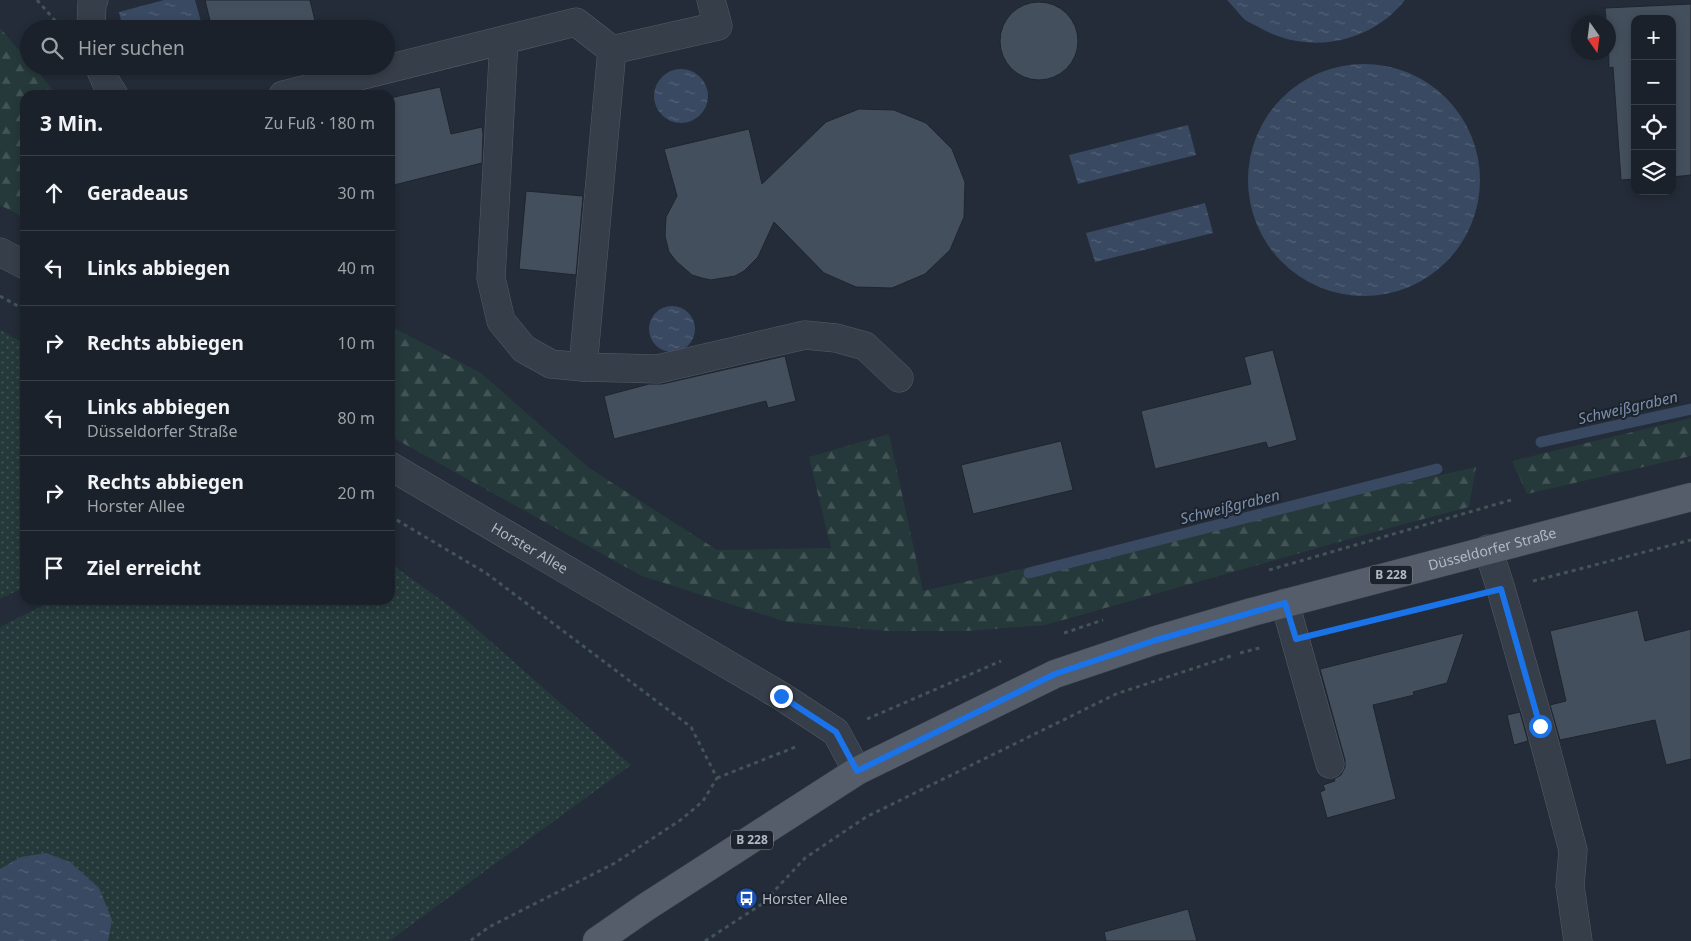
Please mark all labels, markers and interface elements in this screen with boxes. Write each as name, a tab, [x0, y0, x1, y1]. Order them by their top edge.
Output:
north arrow	[1571, 15, 1616, 60]
map controls	[1631, 15, 1676, 195]
button: +	[1631, 15, 1676, 60]
search box	[20, 20, 395, 75]
icon: search	[38, 34, 66, 62]
text: Hier suchen	[78, 35, 185, 61]
button: −	[1631, 60, 1676, 105]
button: locate	[1631, 105, 1676, 150]
text: 3 Min.	[40, 109, 103, 137]
text: Zu Fuß · 180 m	[264, 112, 375, 134]
button: layers	[1631, 150, 1676, 195]
icon: ahead	[40, 179, 68, 207]
text: Geradeaus	[87, 180, 188, 206]
text: 30 m	[338, 182, 375, 204]
icon: left	[40, 254, 68, 282]
text: Links abbiegen	[87, 255, 230, 281]
text: 40 m	[338, 257, 375, 279]
icon: right	[40, 329, 68, 357]
text: Rechts abbiegen	[87, 330, 244, 356]
text: 10 m	[338, 332, 375, 354]
water label: Schweißgraben	[1576, 386, 1680, 428]
text: Links abbiegen	[87, 394, 230, 420]
icon: left	[40, 404, 68, 432]
text: 80 m	[338, 407, 375, 429]
text: Düsseldorfer Straße	[87, 420, 237, 442]
text: Rechts abbiegen	[87, 469, 244, 495]
icon: right	[40, 479, 68, 507]
text: 20 m	[338, 482, 375, 504]
water label: Schweißgraben	[1178, 484, 1282, 528]
text: Horster Allee	[87, 495, 185, 517]
street label: Horster Allee	[488, 518, 572, 578]
street label: Düsseldorfer Straße	[1426, 523, 1558, 574]
icon: arrive	[40, 554, 68, 582]
text: Ziel erreicht	[87, 555, 201, 581]
road number: B 228	[1370, 566, 1412, 584]
route end	[770, 685, 793, 708]
route start	[1529, 715, 1552, 738]
road number: B 228	[731, 830, 773, 850]
bus stop icon: Horster Allee	[734, 887, 758, 911]
place label: Horster Allee	[762, 889, 848, 908]

